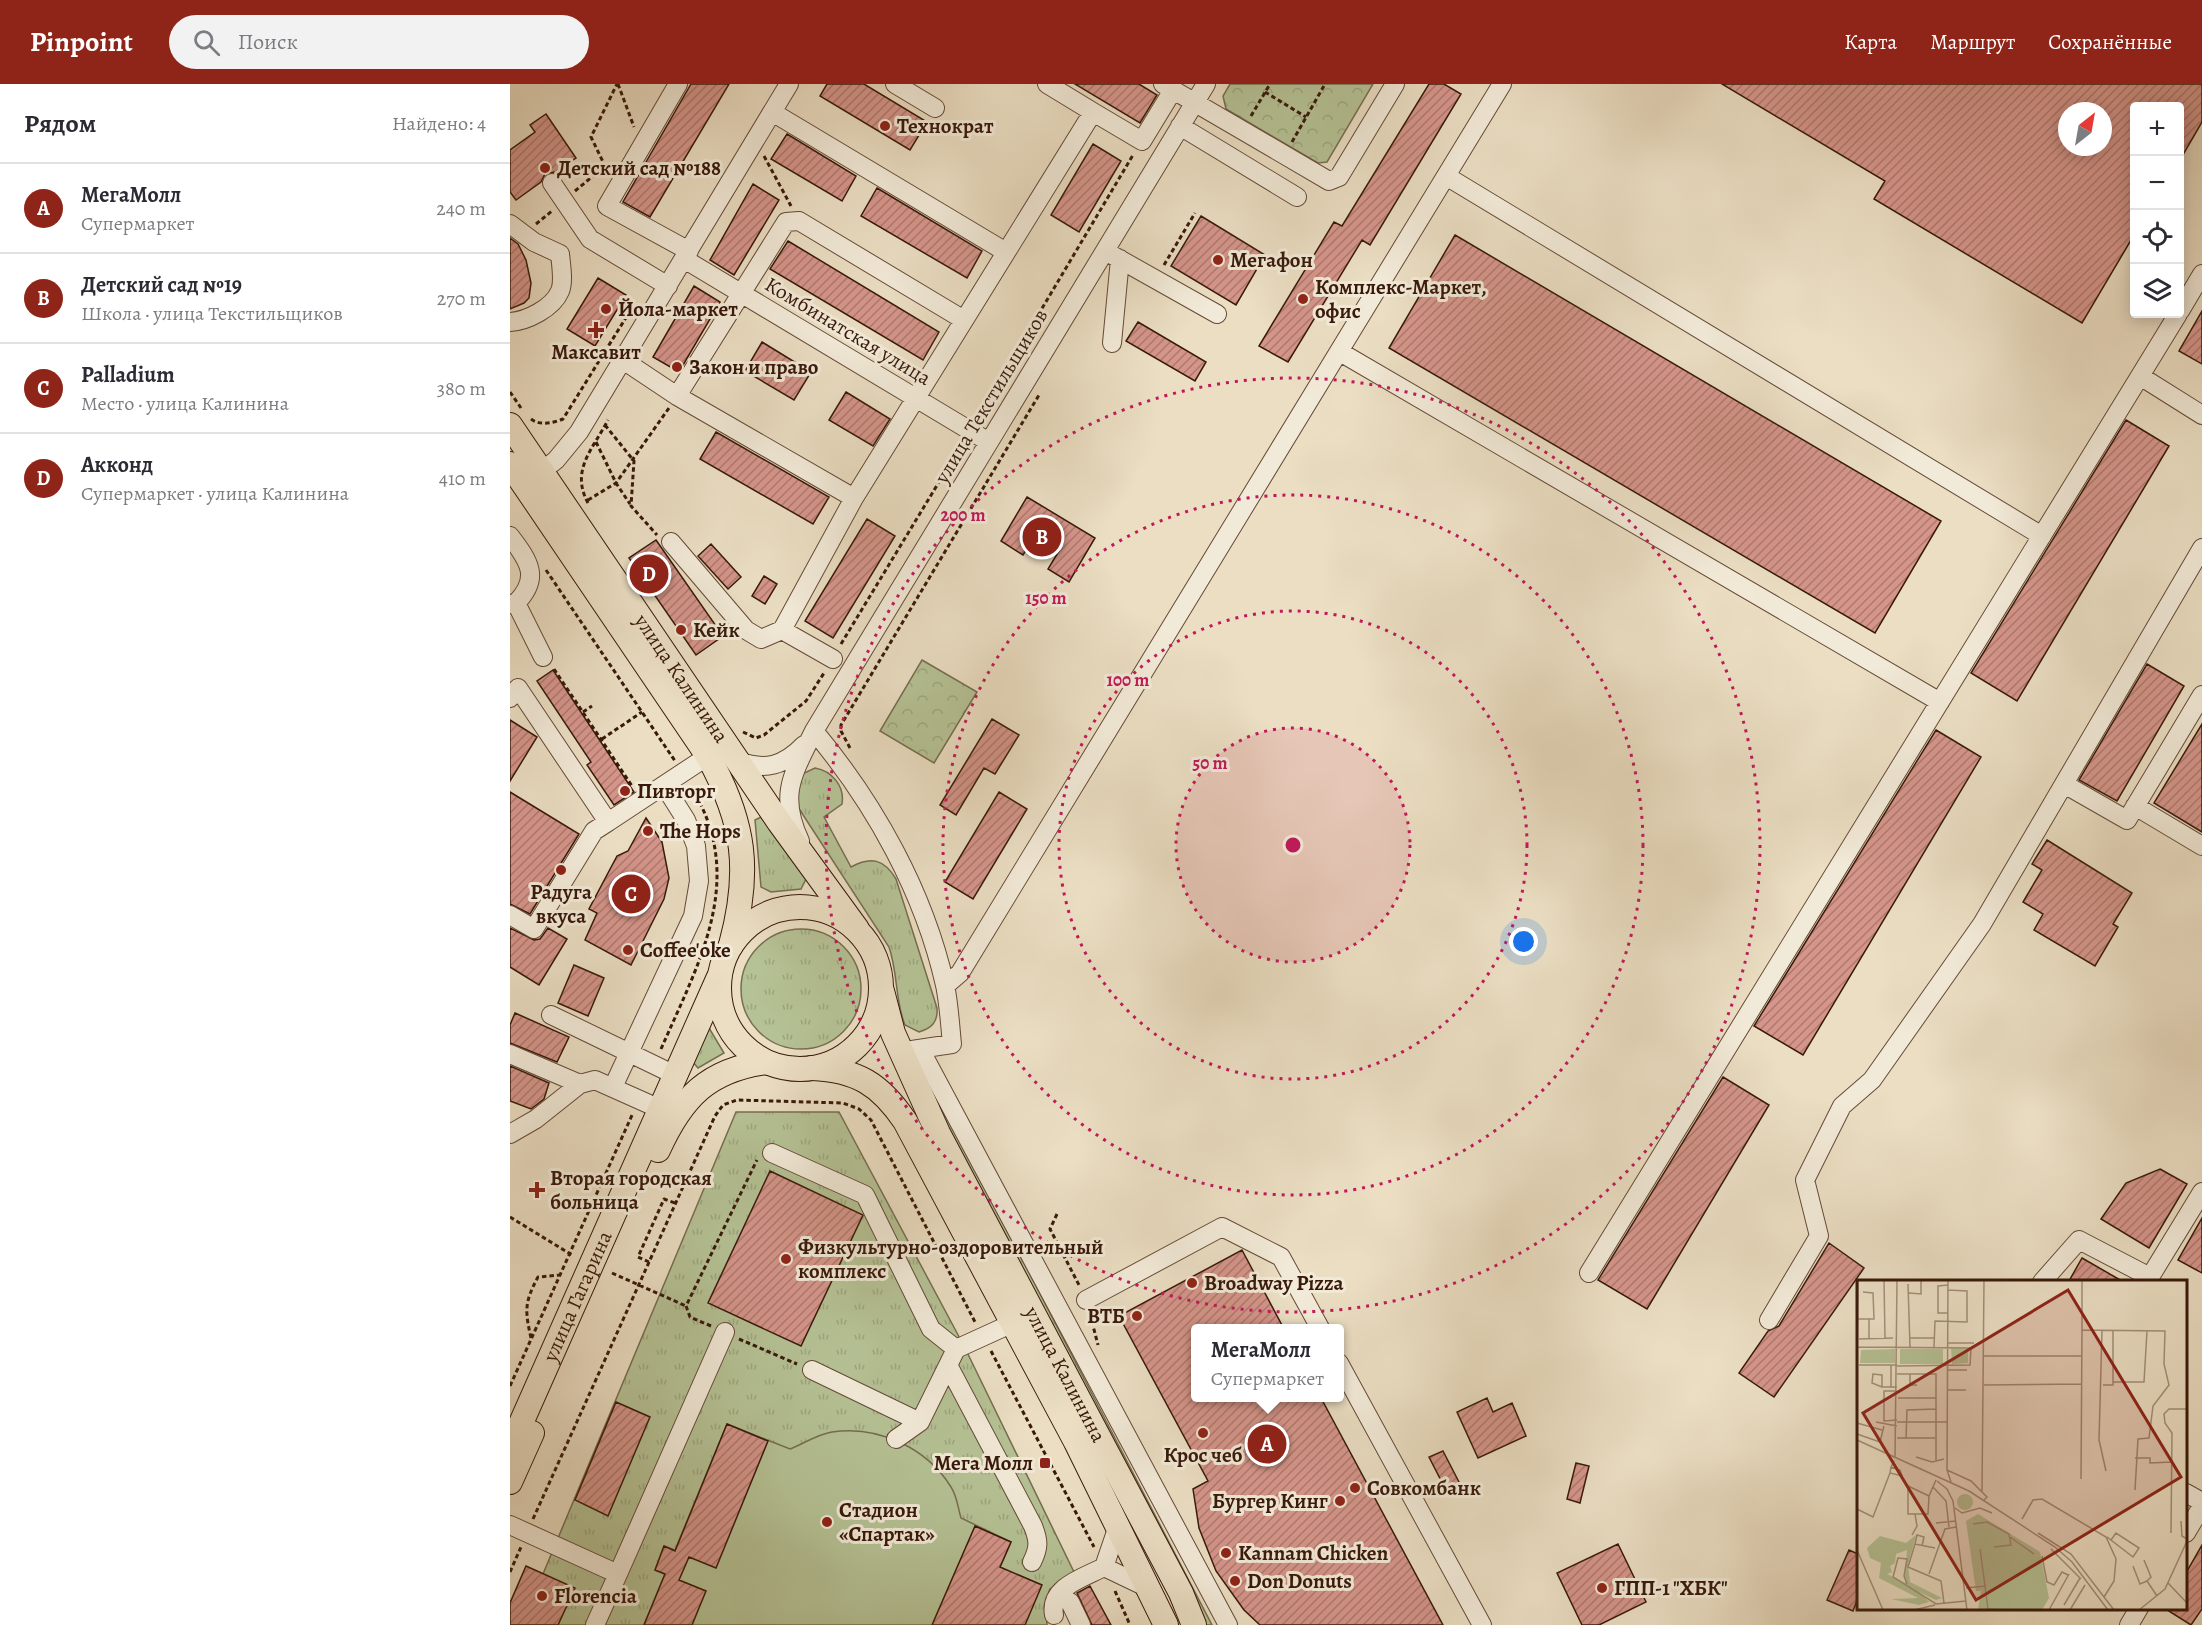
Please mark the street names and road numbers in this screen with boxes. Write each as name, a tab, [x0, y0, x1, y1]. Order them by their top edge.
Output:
street label: Комбинатская улица	[760, 270, 937, 392]
street label: улица Текстильщиков	[927, 303, 1054, 489]
street label: улица Калинина	[627, 608, 735, 748]
street label: улица Гагарина	[536, 1226, 619, 1367]
street label: улица Калинина	[1018, 1301, 1113, 1447]

